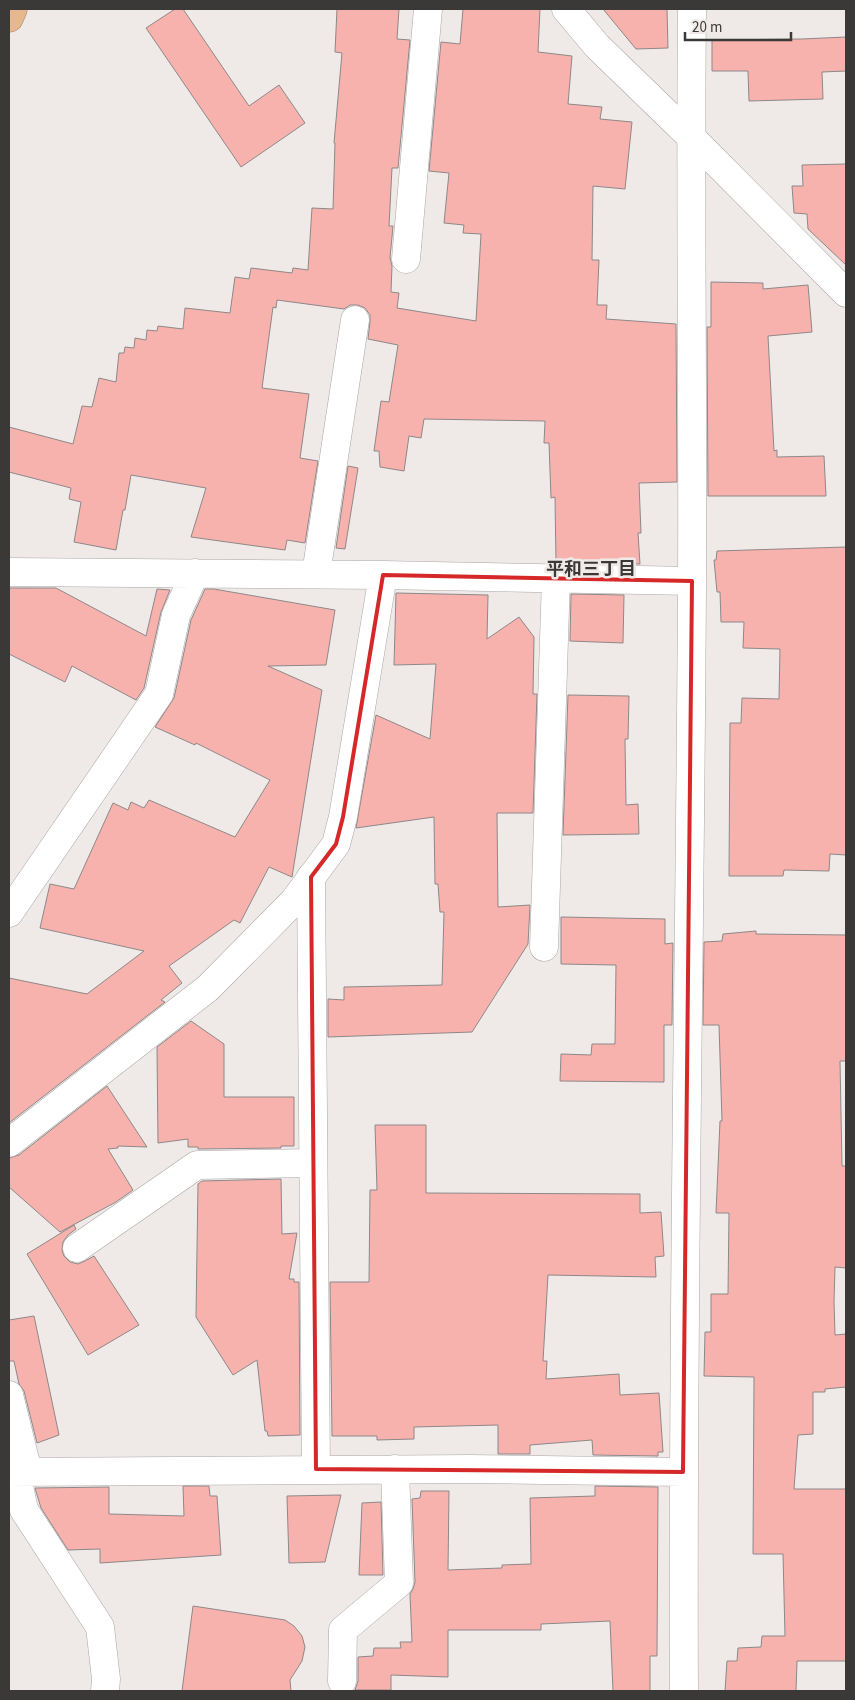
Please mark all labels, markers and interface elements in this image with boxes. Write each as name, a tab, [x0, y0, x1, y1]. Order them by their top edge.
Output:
scale bar	[685, 10, 791, 42]
text: 20 m	[692, 17, 722, 38]
district label: 平和三丁目	[546, 557, 636, 582]

